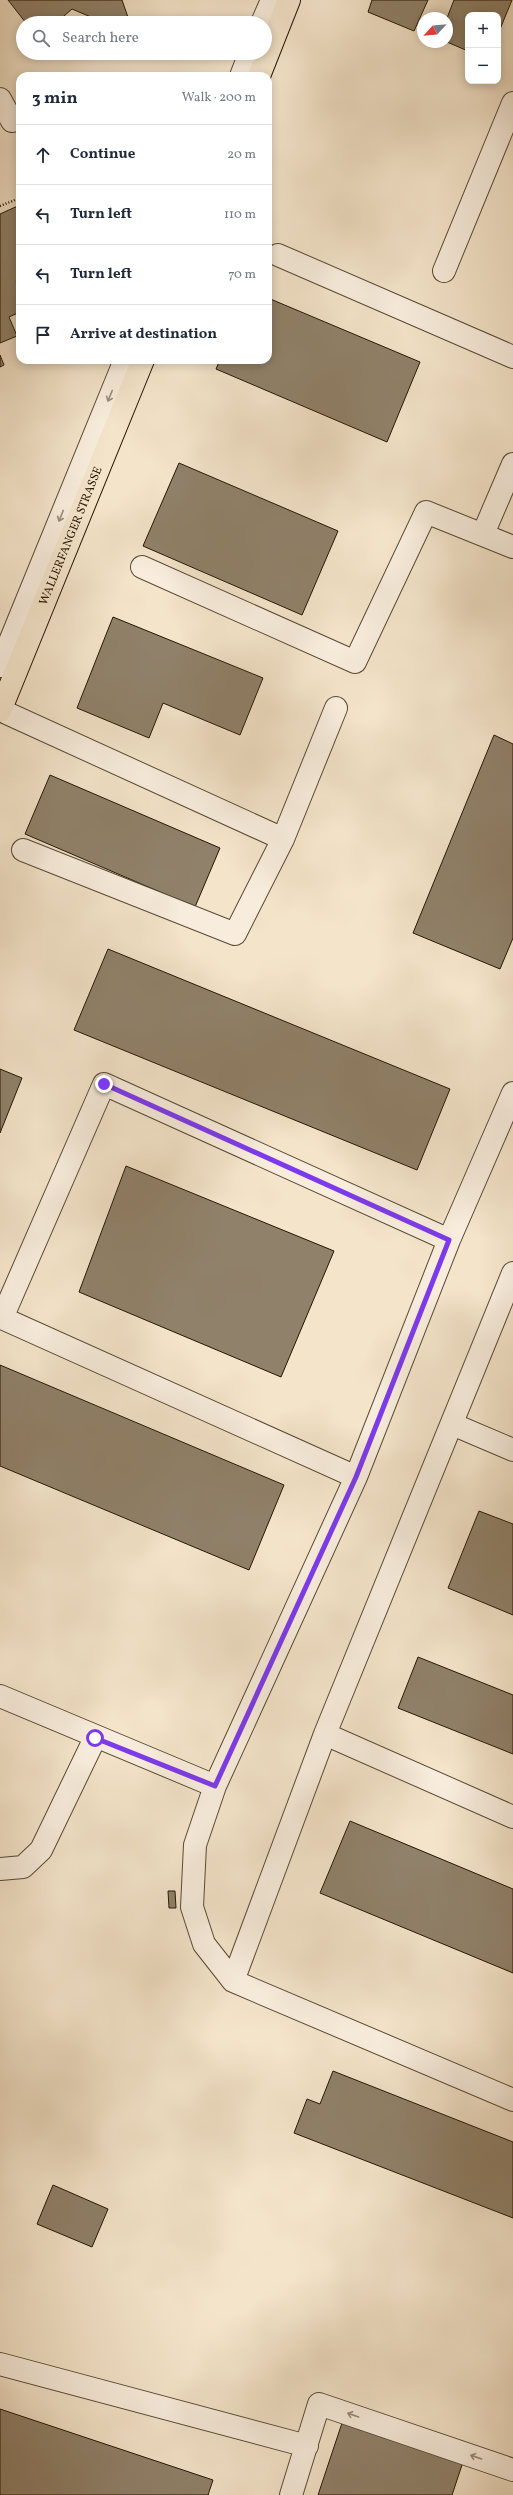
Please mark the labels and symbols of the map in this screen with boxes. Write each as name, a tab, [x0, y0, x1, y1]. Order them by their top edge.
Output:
north arrow	[417, 12, 453, 48]
one-way arrow	[106, 390, 114, 402]
street label: WALLERFANGER STRASSE	[36, 464, 107, 608]
one-way arrow	[57, 510, 64, 522]
route end	[95, 1075, 113, 1093]
route start	[86, 1729, 104, 1747]
one-way arrow	[347, 2411, 359, 2419]
one-way arrow	[470, 2453, 482, 2461]

